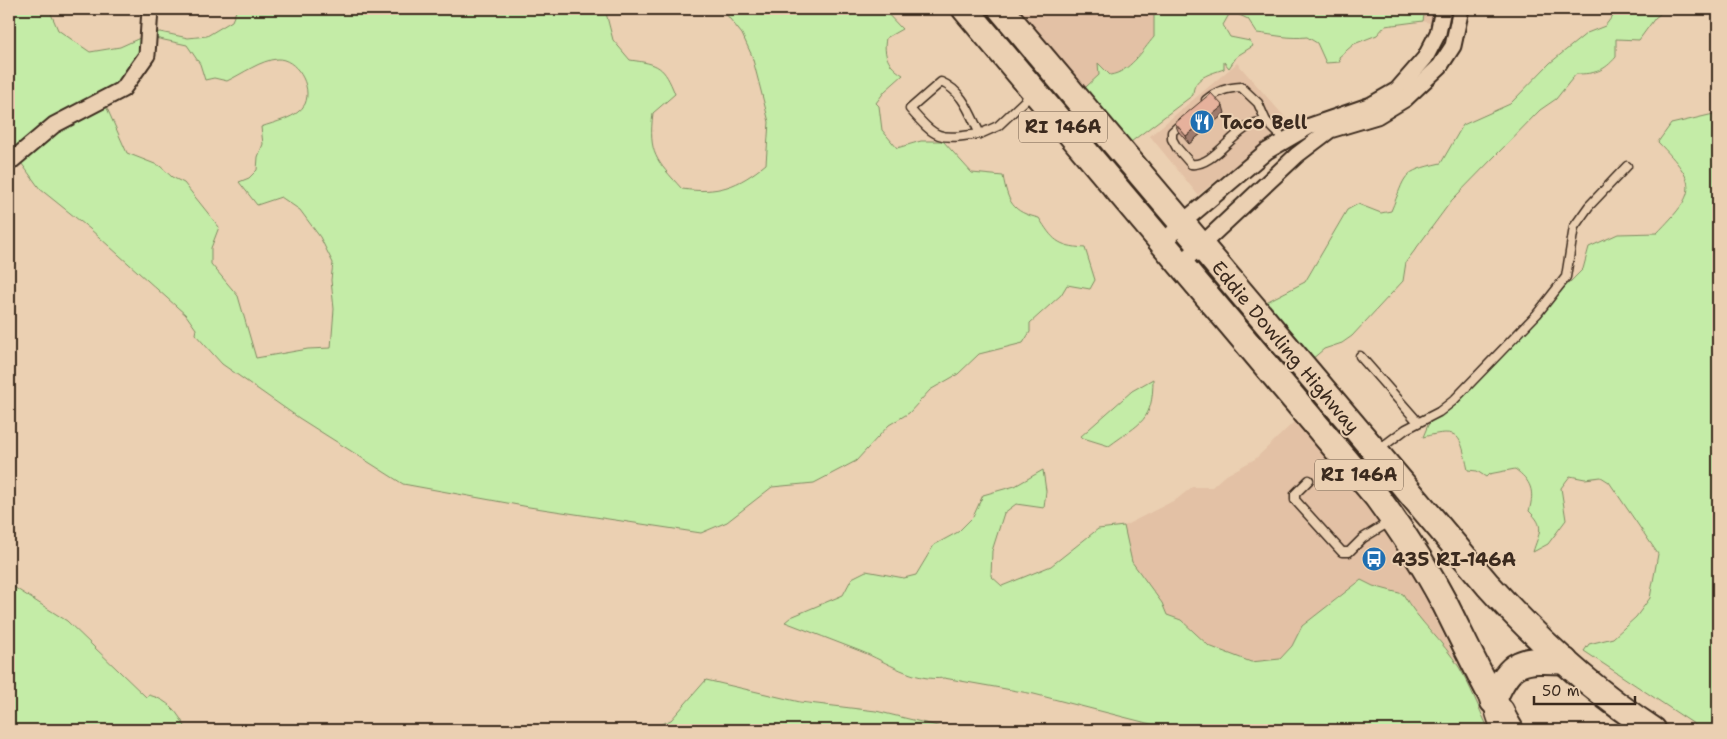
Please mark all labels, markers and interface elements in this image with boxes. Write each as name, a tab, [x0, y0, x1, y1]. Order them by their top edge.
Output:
restaurant icon: Taco Bell	[1189, 109, 1215, 135]
place label: Taco Bell	[1220, 110, 1308, 135]
road number: RI 146A	[1019, 111, 1107, 142]
street label: Eddie Dowling Highway	[1206, 256, 1365, 439]
road number: RI 146A	[1315, 460, 1403, 490]
bus stop icon: 435 RI-146A	[1361, 546, 1387, 572]
place label: 435 RI-146A	[1392, 547, 1516, 572]
scale bar	[1534, 674, 1636, 706]
text: 50 m	[1542, 681, 1580, 701]

